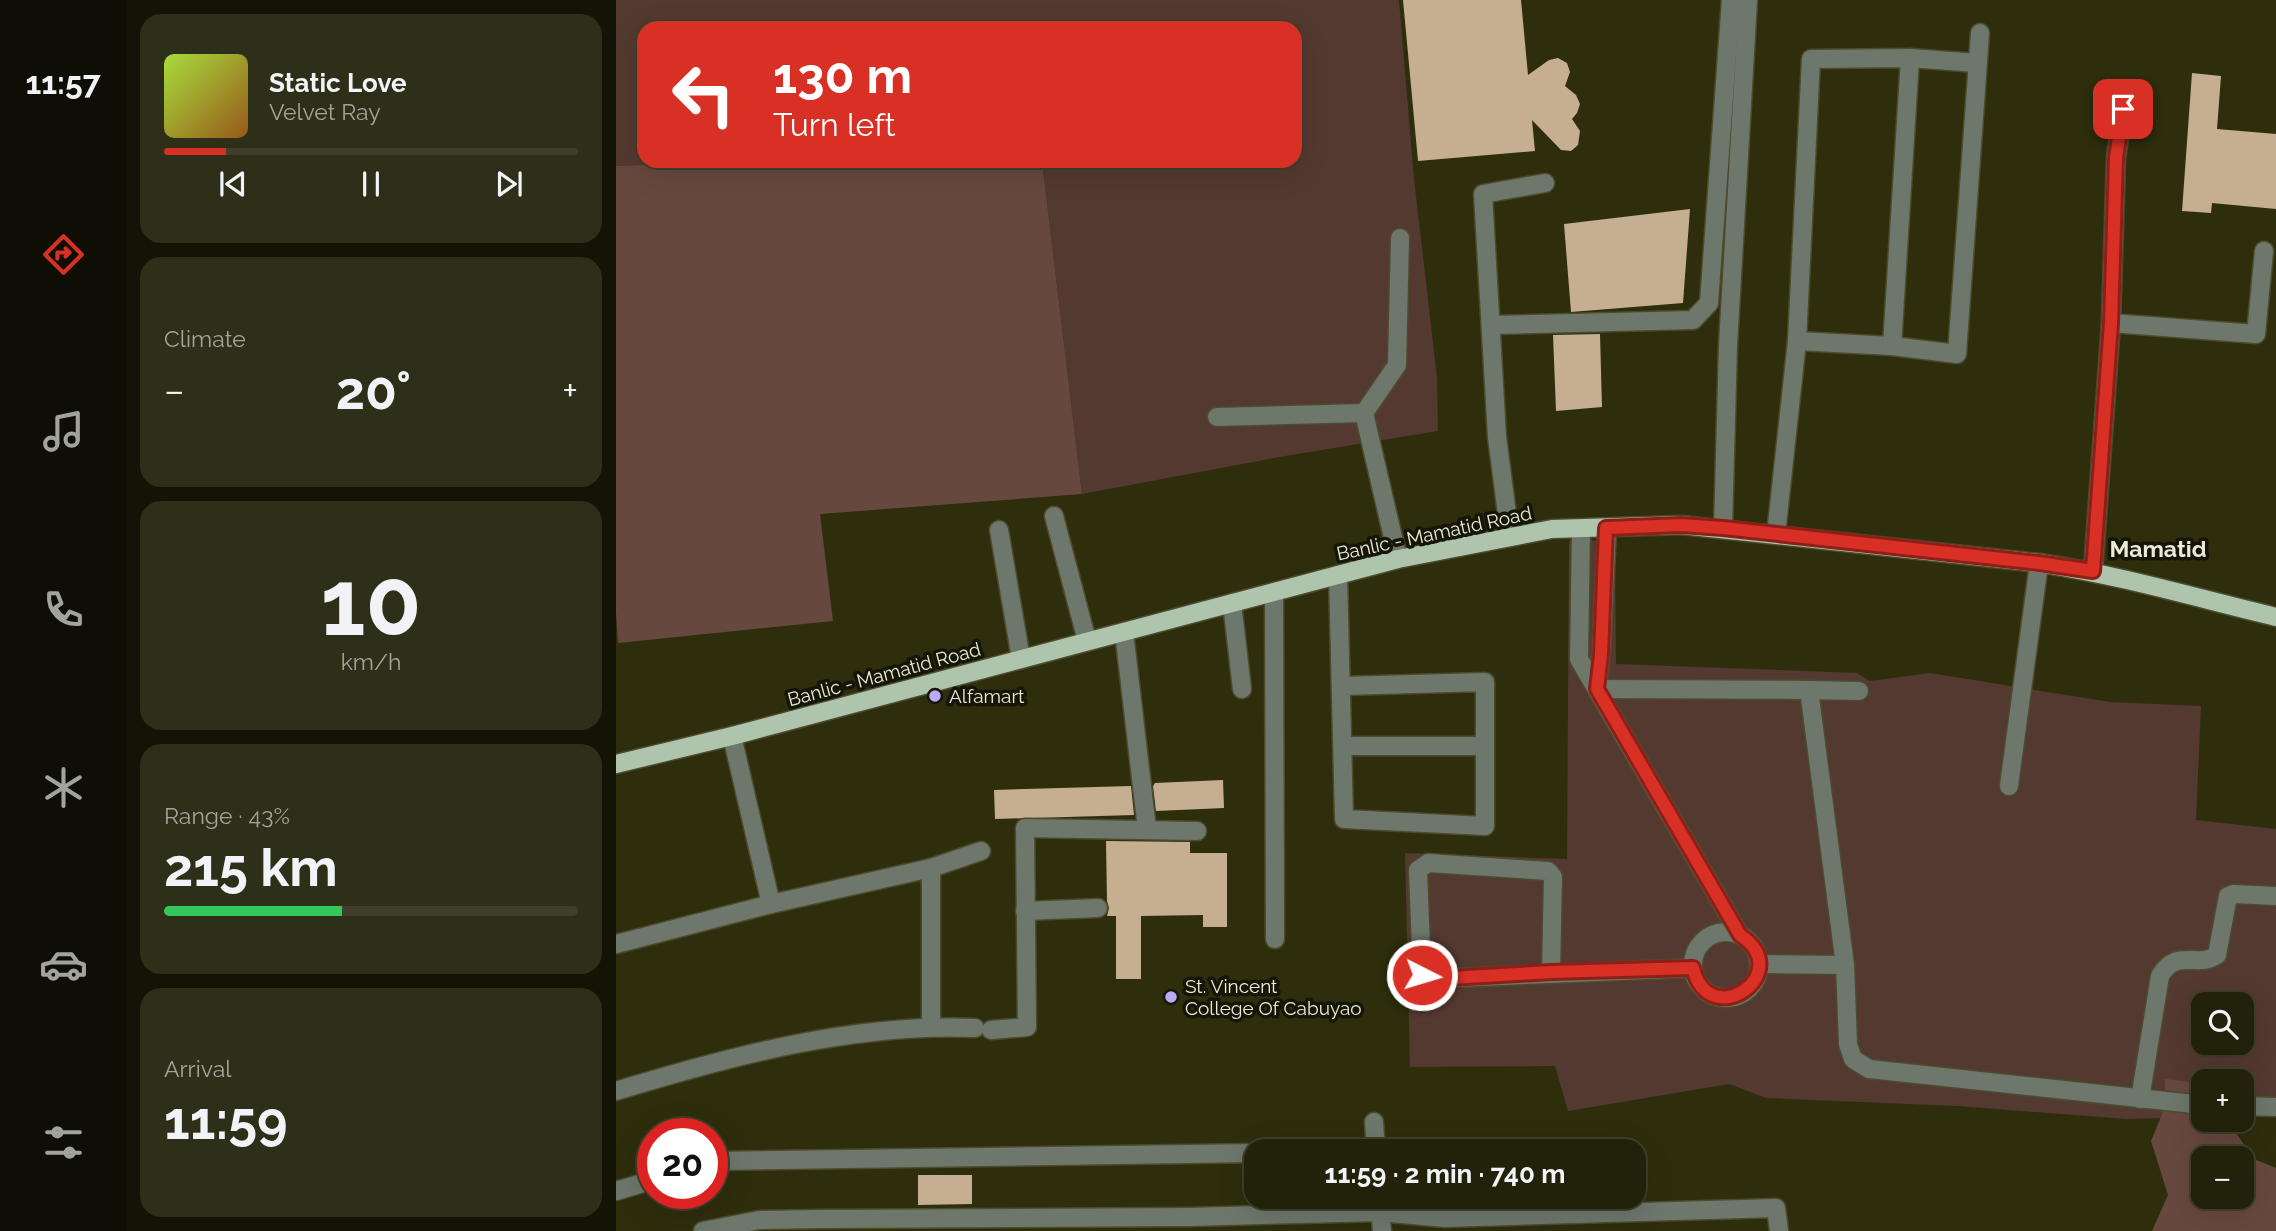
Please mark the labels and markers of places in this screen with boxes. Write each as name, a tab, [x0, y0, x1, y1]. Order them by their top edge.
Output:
pin	[2093, 79, 2153, 139]
place label: Alfamart	[949, 685, 1025, 707]
marker: Alfamart	[927, 688, 943, 704]
place label: St. Vincent College Of Cabuyao	[1185, 975, 1362, 1019]
marker: St. Vincent College Of Cabuyao	[1163, 989, 1179, 1005]

